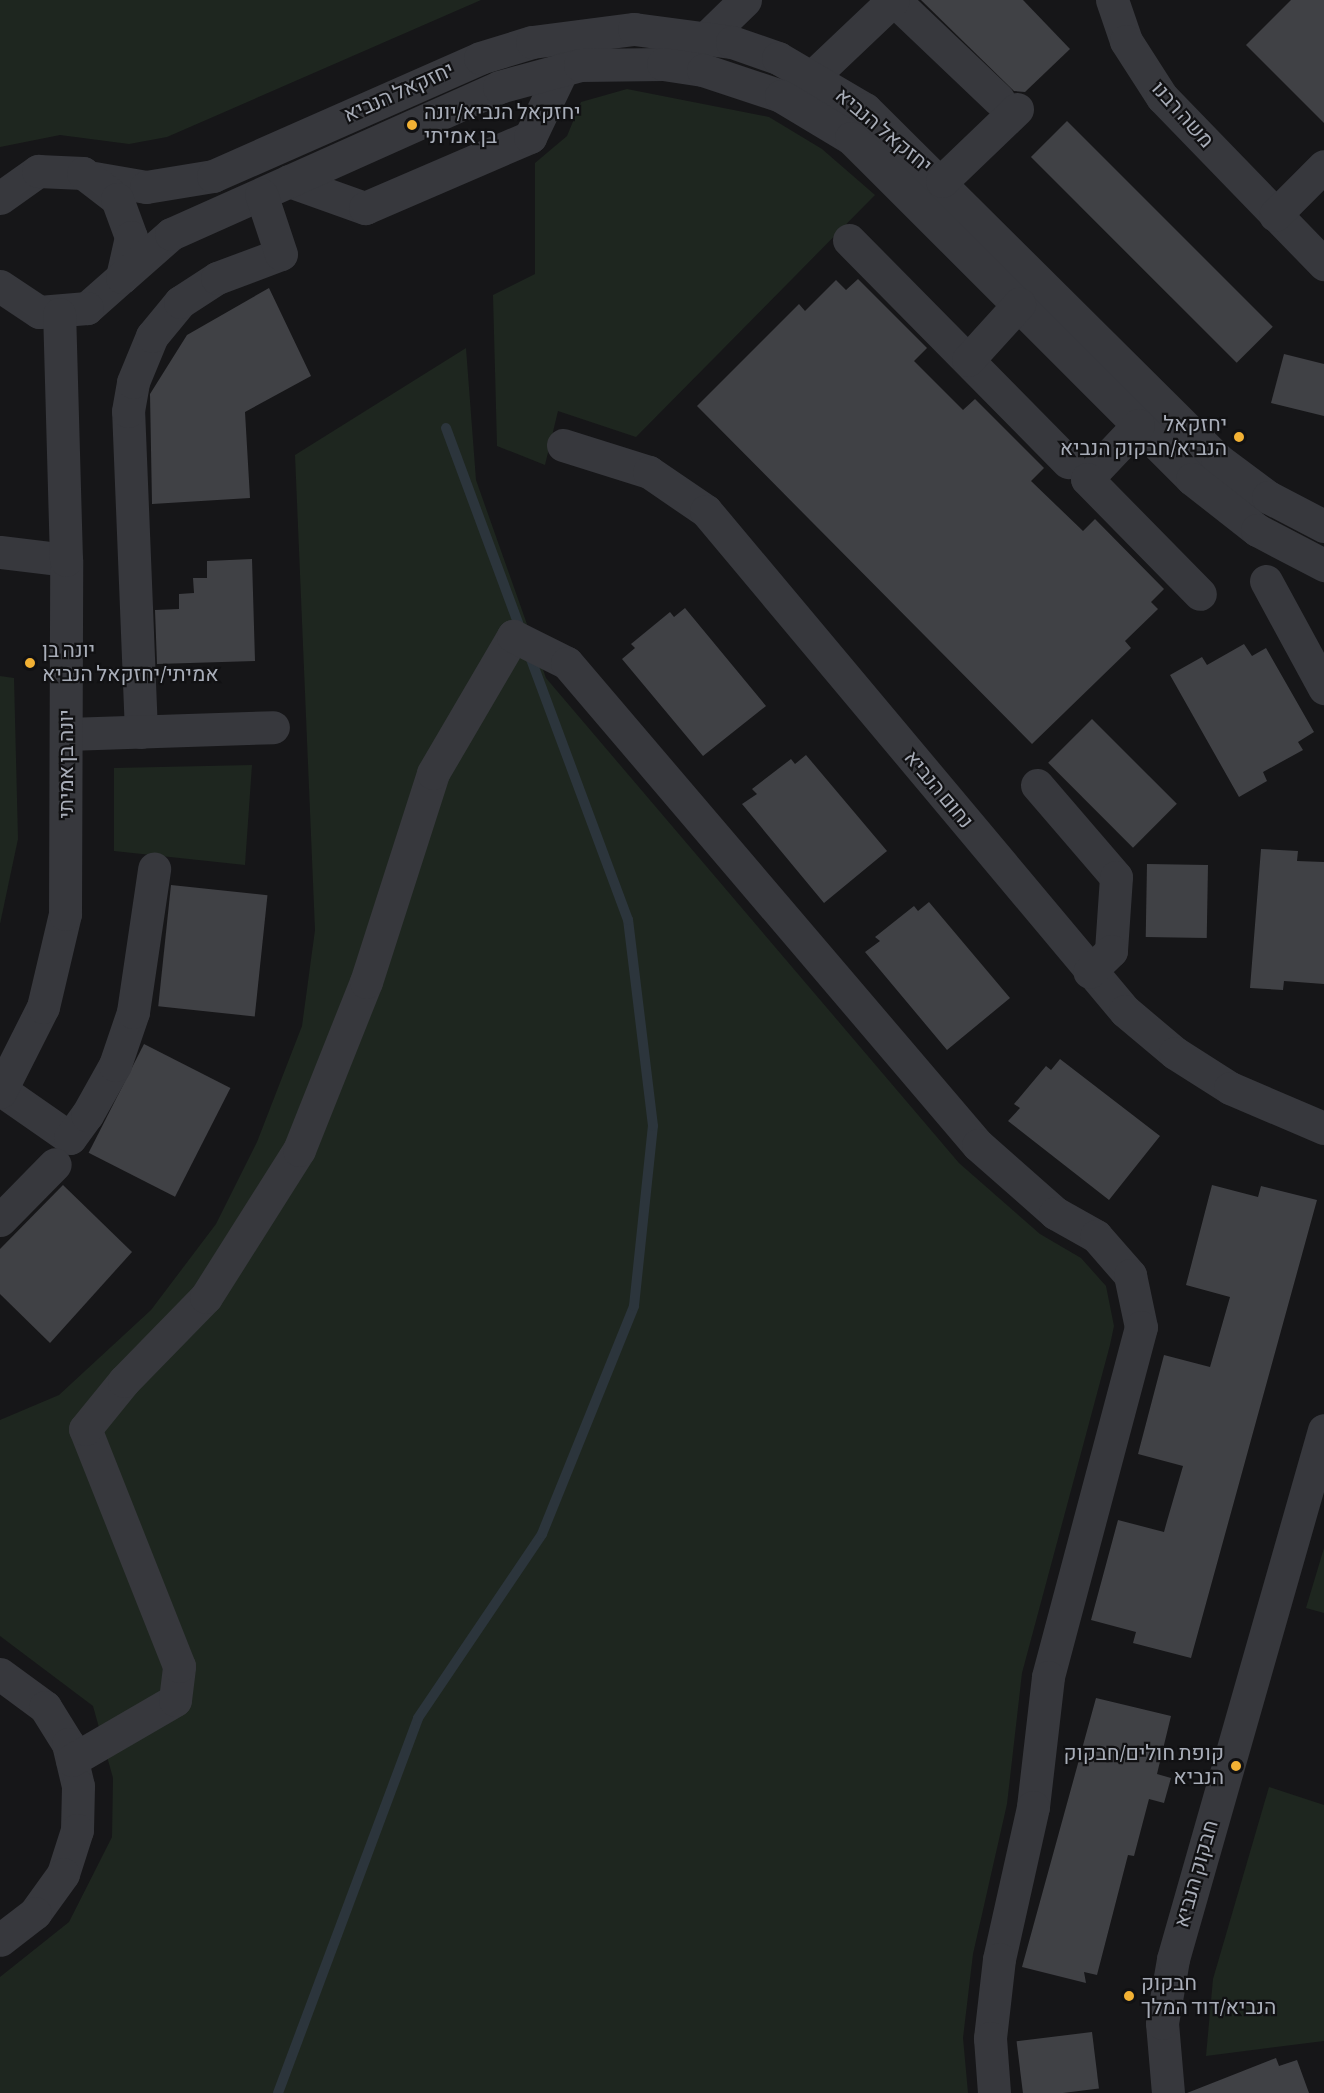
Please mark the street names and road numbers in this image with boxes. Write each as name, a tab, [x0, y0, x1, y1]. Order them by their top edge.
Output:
street label: יחזקאל הנביא	[340, 57, 458, 129]
street label: משה רבנו	[1146, 76, 1218, 154]
street label: יחזקאל הנביא	[830, 83, 936, 179]
street label: יונה בן אמיתי	[54, 709, 80, 819]
street label: נחום הנביא	[898, 746, 978, 834]
street label: חבקוק הנביא	[1170, 1817, 1224, 1931]

